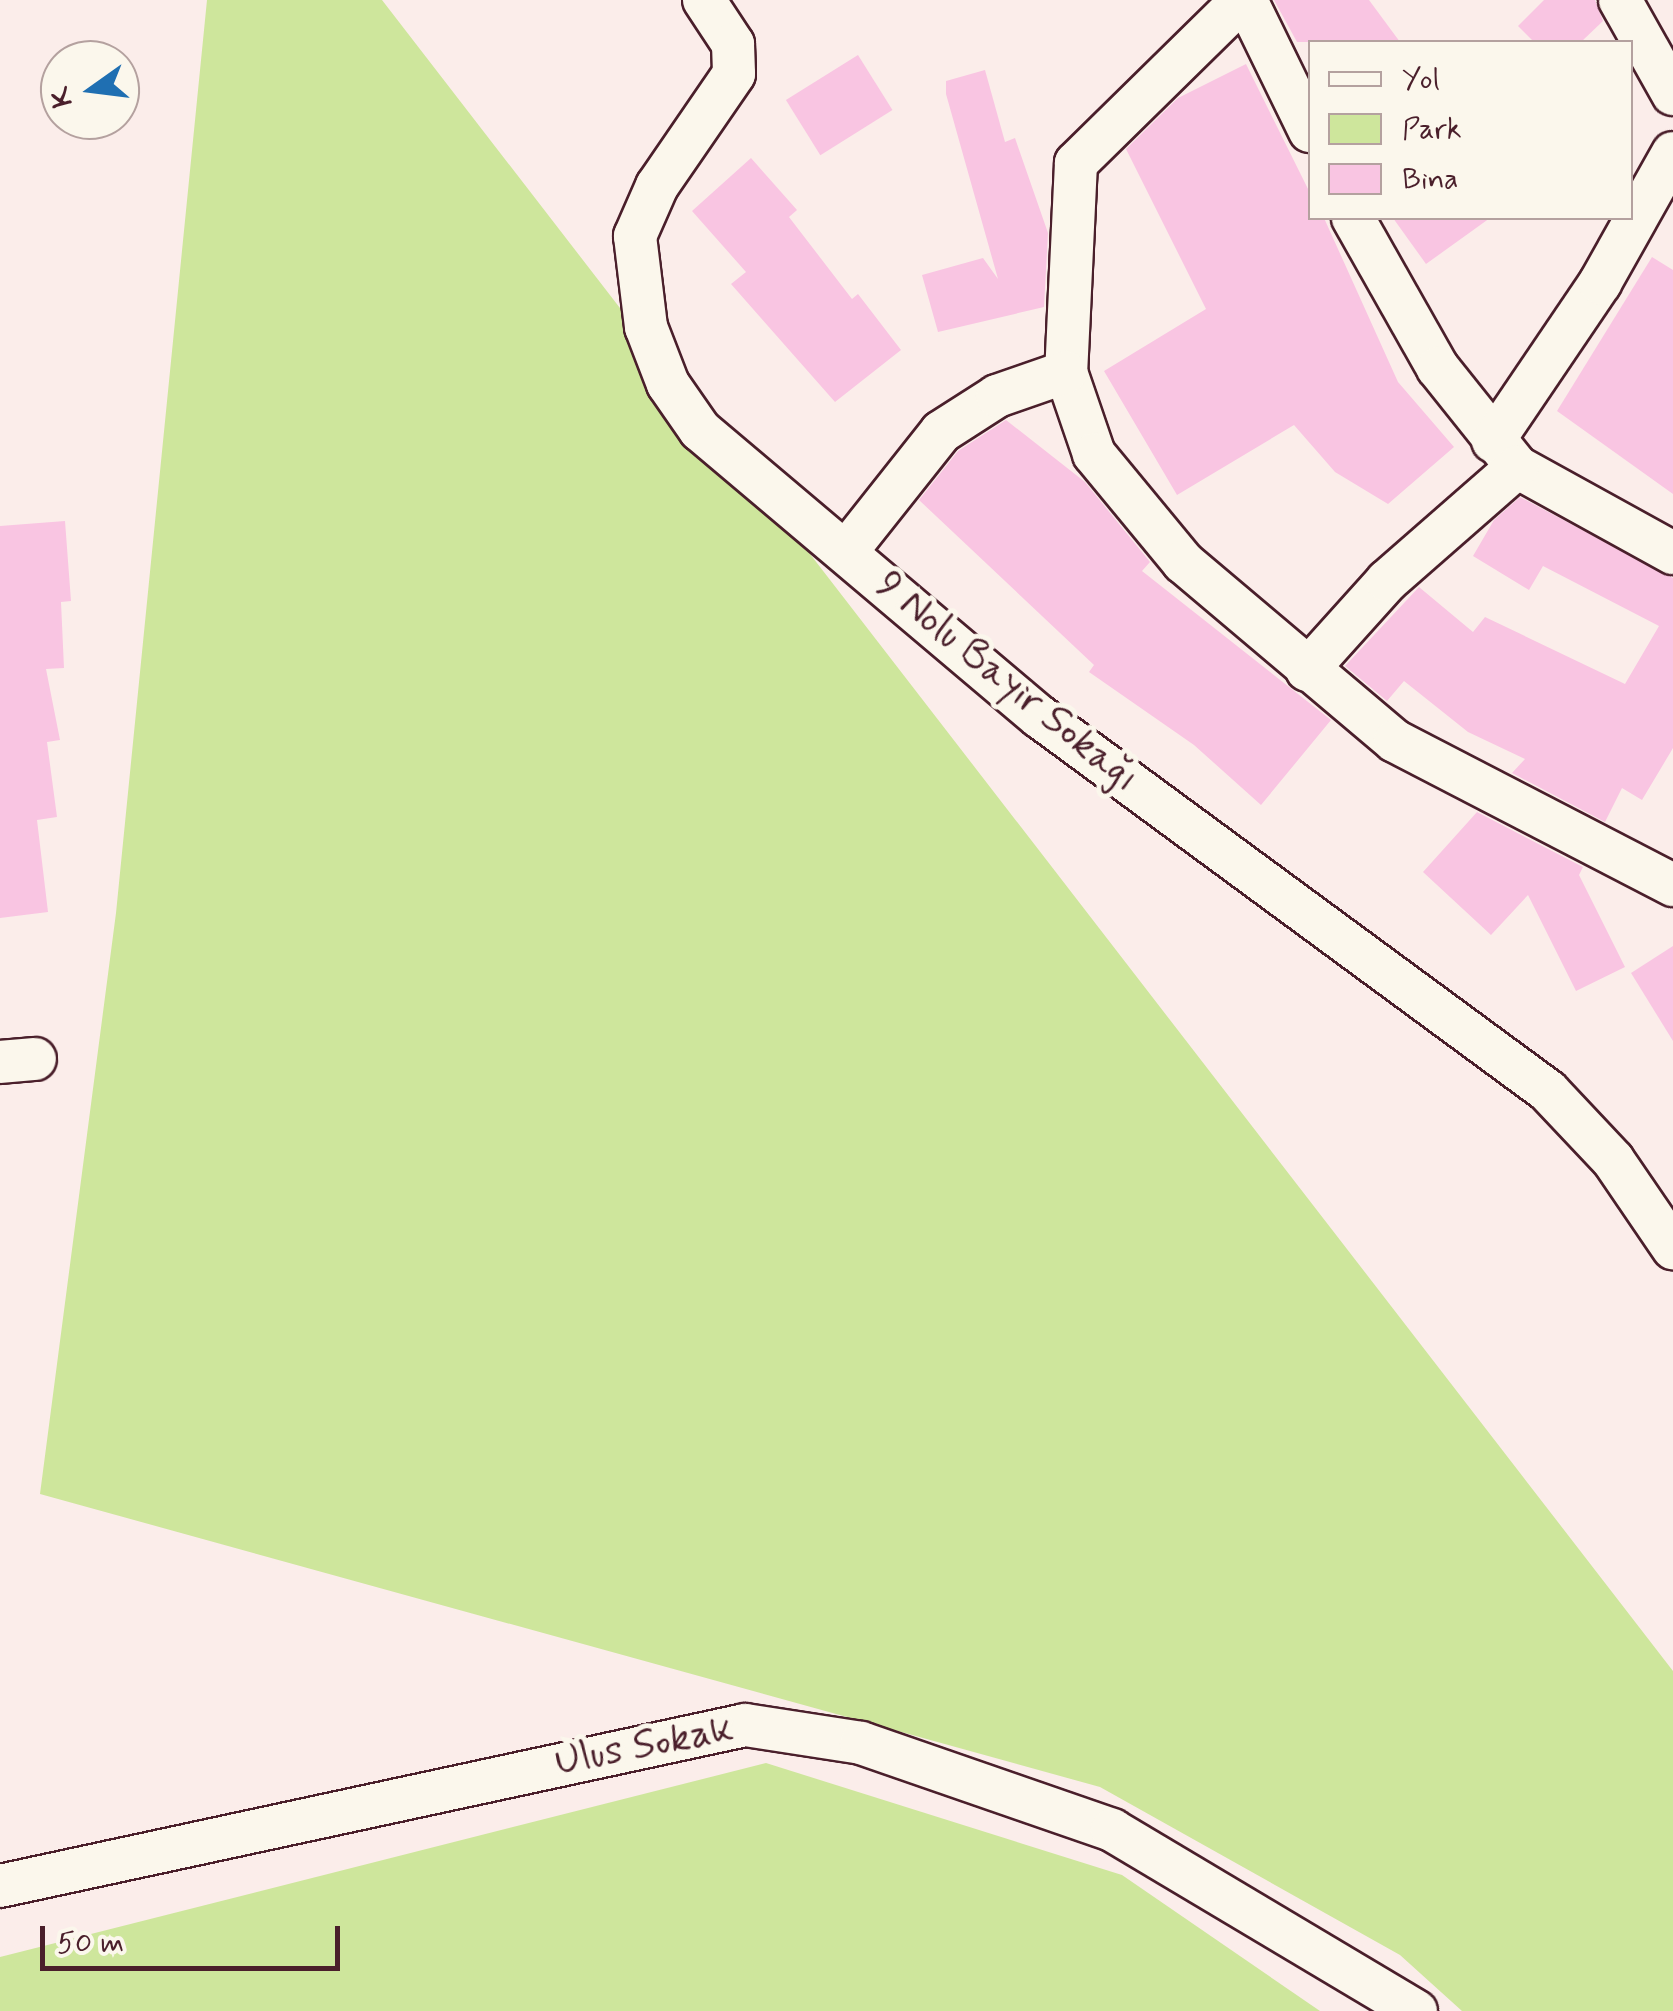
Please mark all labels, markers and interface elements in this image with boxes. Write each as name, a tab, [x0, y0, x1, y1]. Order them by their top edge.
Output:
north arrow	[40, 40, 140, 140]
legend	[1308, 40, 1633, 220]
text: Yol	[1402, 60, 1440, 99]
text: K	[42, 83, 83, 111]
text: Park	[1402, 110, 1462, 149]
text: Bina	[1402, 160, 1458, 199]
street label: 9 Nolu Bayir Sokağı	[866, 562, 1148, 802]
street label: Ulus Sokak	[551, 1705, 737, 1787]
scale bar	[45, 1906, 345, 1968]
text: 50 m	[57, 1924, 124, 1963]

